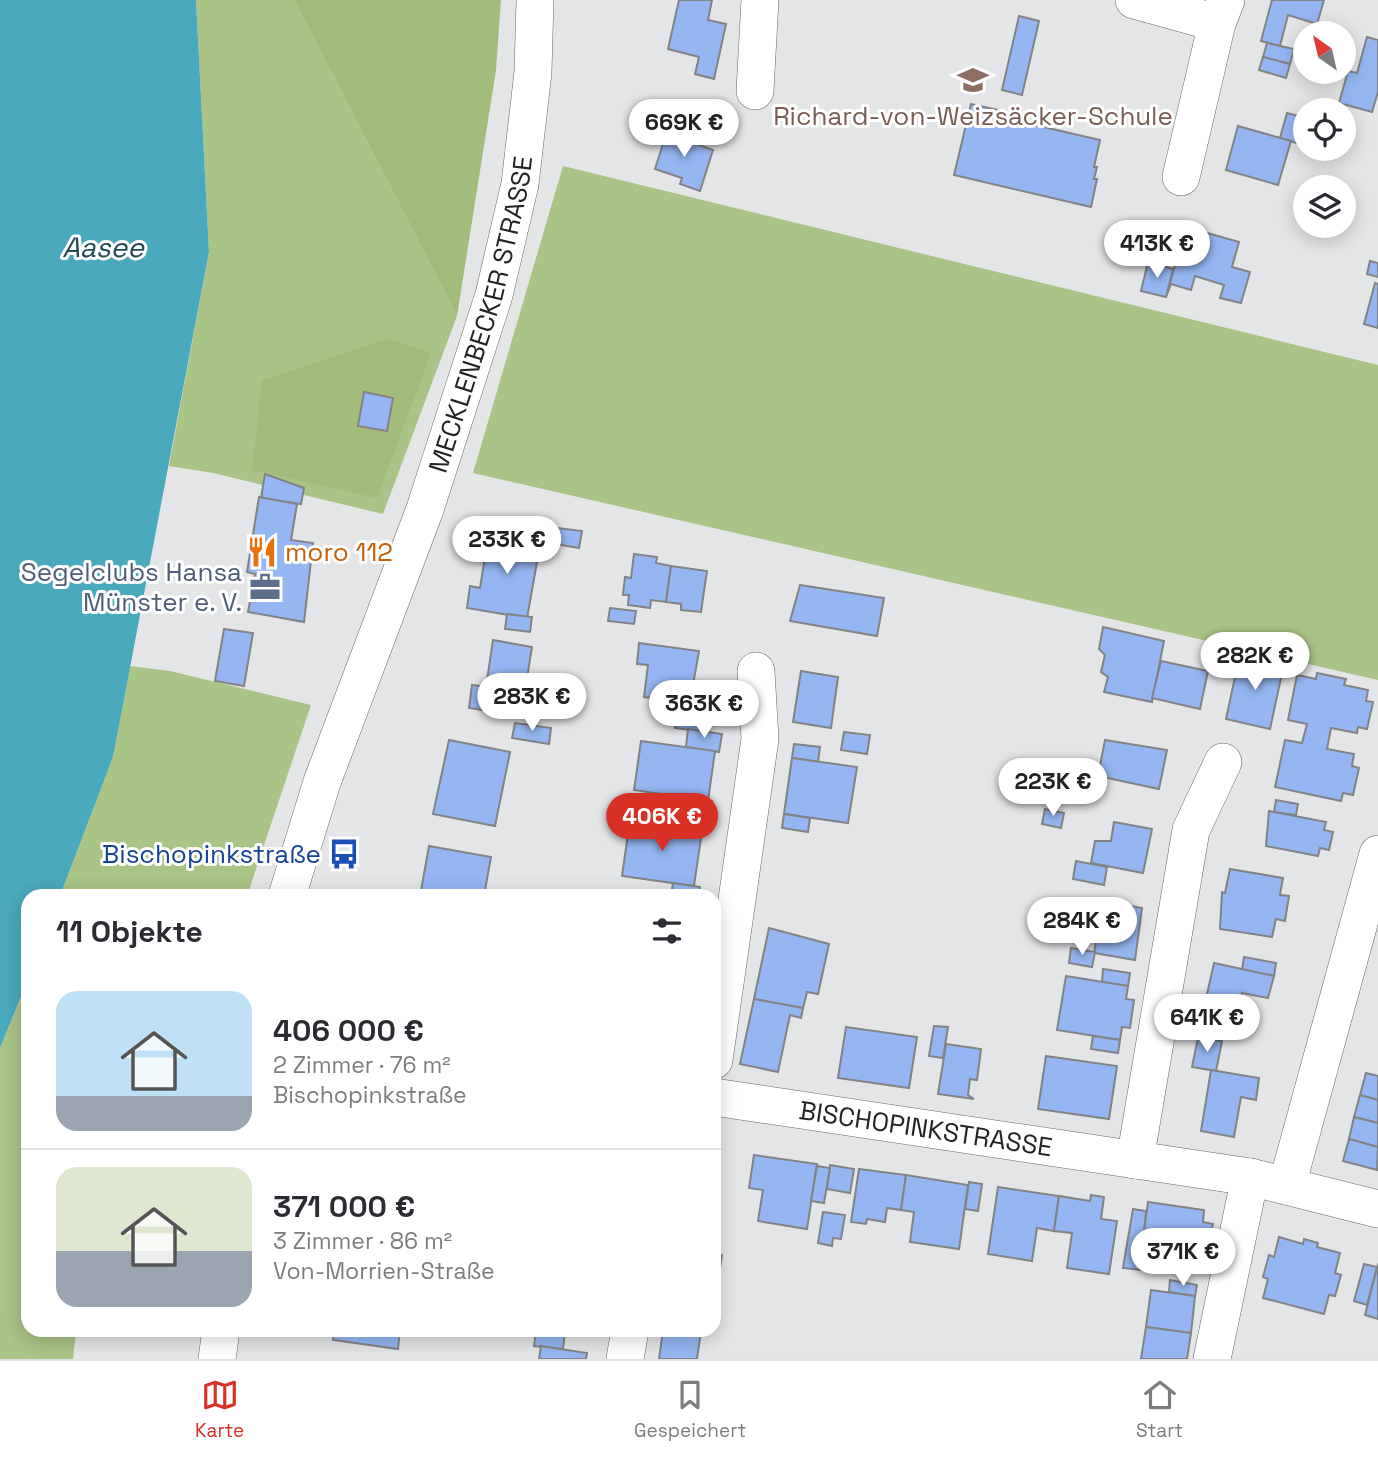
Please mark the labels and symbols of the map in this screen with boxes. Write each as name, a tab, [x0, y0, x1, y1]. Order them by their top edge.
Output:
north arrow	[1293, 21, 1356, 84]
school or university icon: Richard-von-Weizsäcker-Schule	[956, 63, 990, 97]
place label: Richard-von-Weizsäcker-Schule	[773, 99, 1173, 133]
pin: 669K €	[627, 100, 741, 159]
street label: MECKLENBECKER STRASSE	[421, 154, 540, 477]
pin: 413K €	[1100, 220, 1214, 280]
water label: Aasee	[62, 229, 145, 265]
pin: 233K €	[450, 516, 564, 576]
restaurant icon: moro 112	[245, 535, 279, 569]
place label: moro 112	[285, 535, 393, 569]
place label: Segelclubs Hansa Münster e. V.	[21, 555, 242, 619]
office icon: Segelclubs Hansa Münster e. V.	[248, 570, 282, 604]
pin: 282K €	[1198, 632, 1312, 692]
pin: 283K €	[475, 674, 589, 733]
pin: 363K €	[647, 680, 761, 740]
pin: 223K €	[996, 758, 1110, 818]
pin: 406K €	[605, 794, 719, 853]
place label: Bischopinkstraße	[102, 837, 321, 871]
bus stop icon: Bischopinkstraße	[327, 837, 361, 871]
pin: 284K €	[1025, 898, 1139, 957]
pin: 641K €	[1150, 995, 1264, 1054]
street label: BISCHOPINKSTRASSE	[797, 1093, 1054, 1164]
pin: 371K €	[1126, 1228, 1240, 1288]

